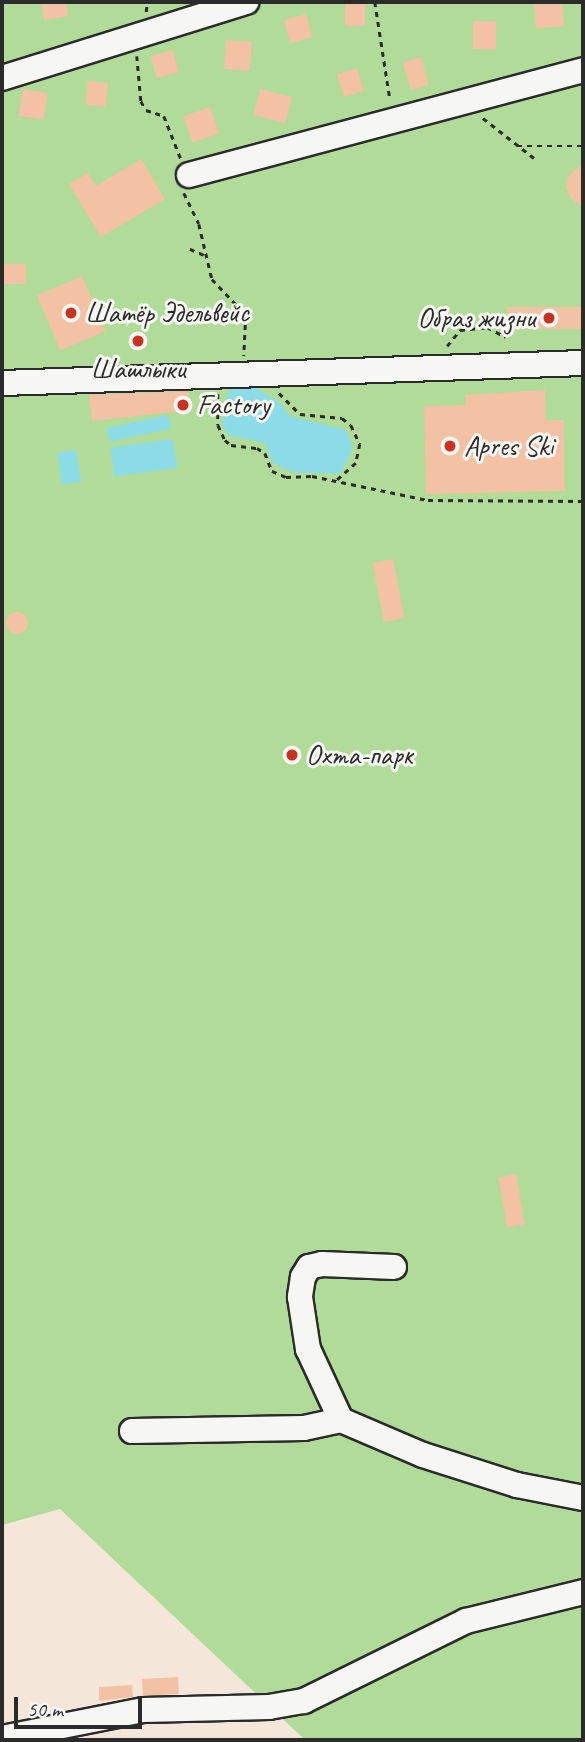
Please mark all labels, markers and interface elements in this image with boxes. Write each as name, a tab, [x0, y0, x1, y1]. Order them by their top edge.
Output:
place label: Шатёр Эдельвейс	[85, 296, 249, 330]
place label: Образ жизни	[417, 301, 535, 335]
marker: Шатёр Эдельвейс	[63, 305, 79, 321]
marker: Образ жизни	[541, 310, 557, 326]
marker: Шашлыки	[130, 333, 146, 349]
place label: Шашлыки	[90, 352, 186, 386]
place label: Factory	[197, 388, 270, 422]
marker: Factory	[175, 397, 191, 413]
place label: Apres Ski	[464, 429, 554, 463]
marker: Apres Ski	[442, 438, 458, 454]
place label: Охта-парк	[306, 738, 413, 772]
marker: Охта-парк	[284, 747, 300, 763]
scale bar	[18, 1682, 145, 1726]
text: 50 m	[27, 1696, 63, 1722]

